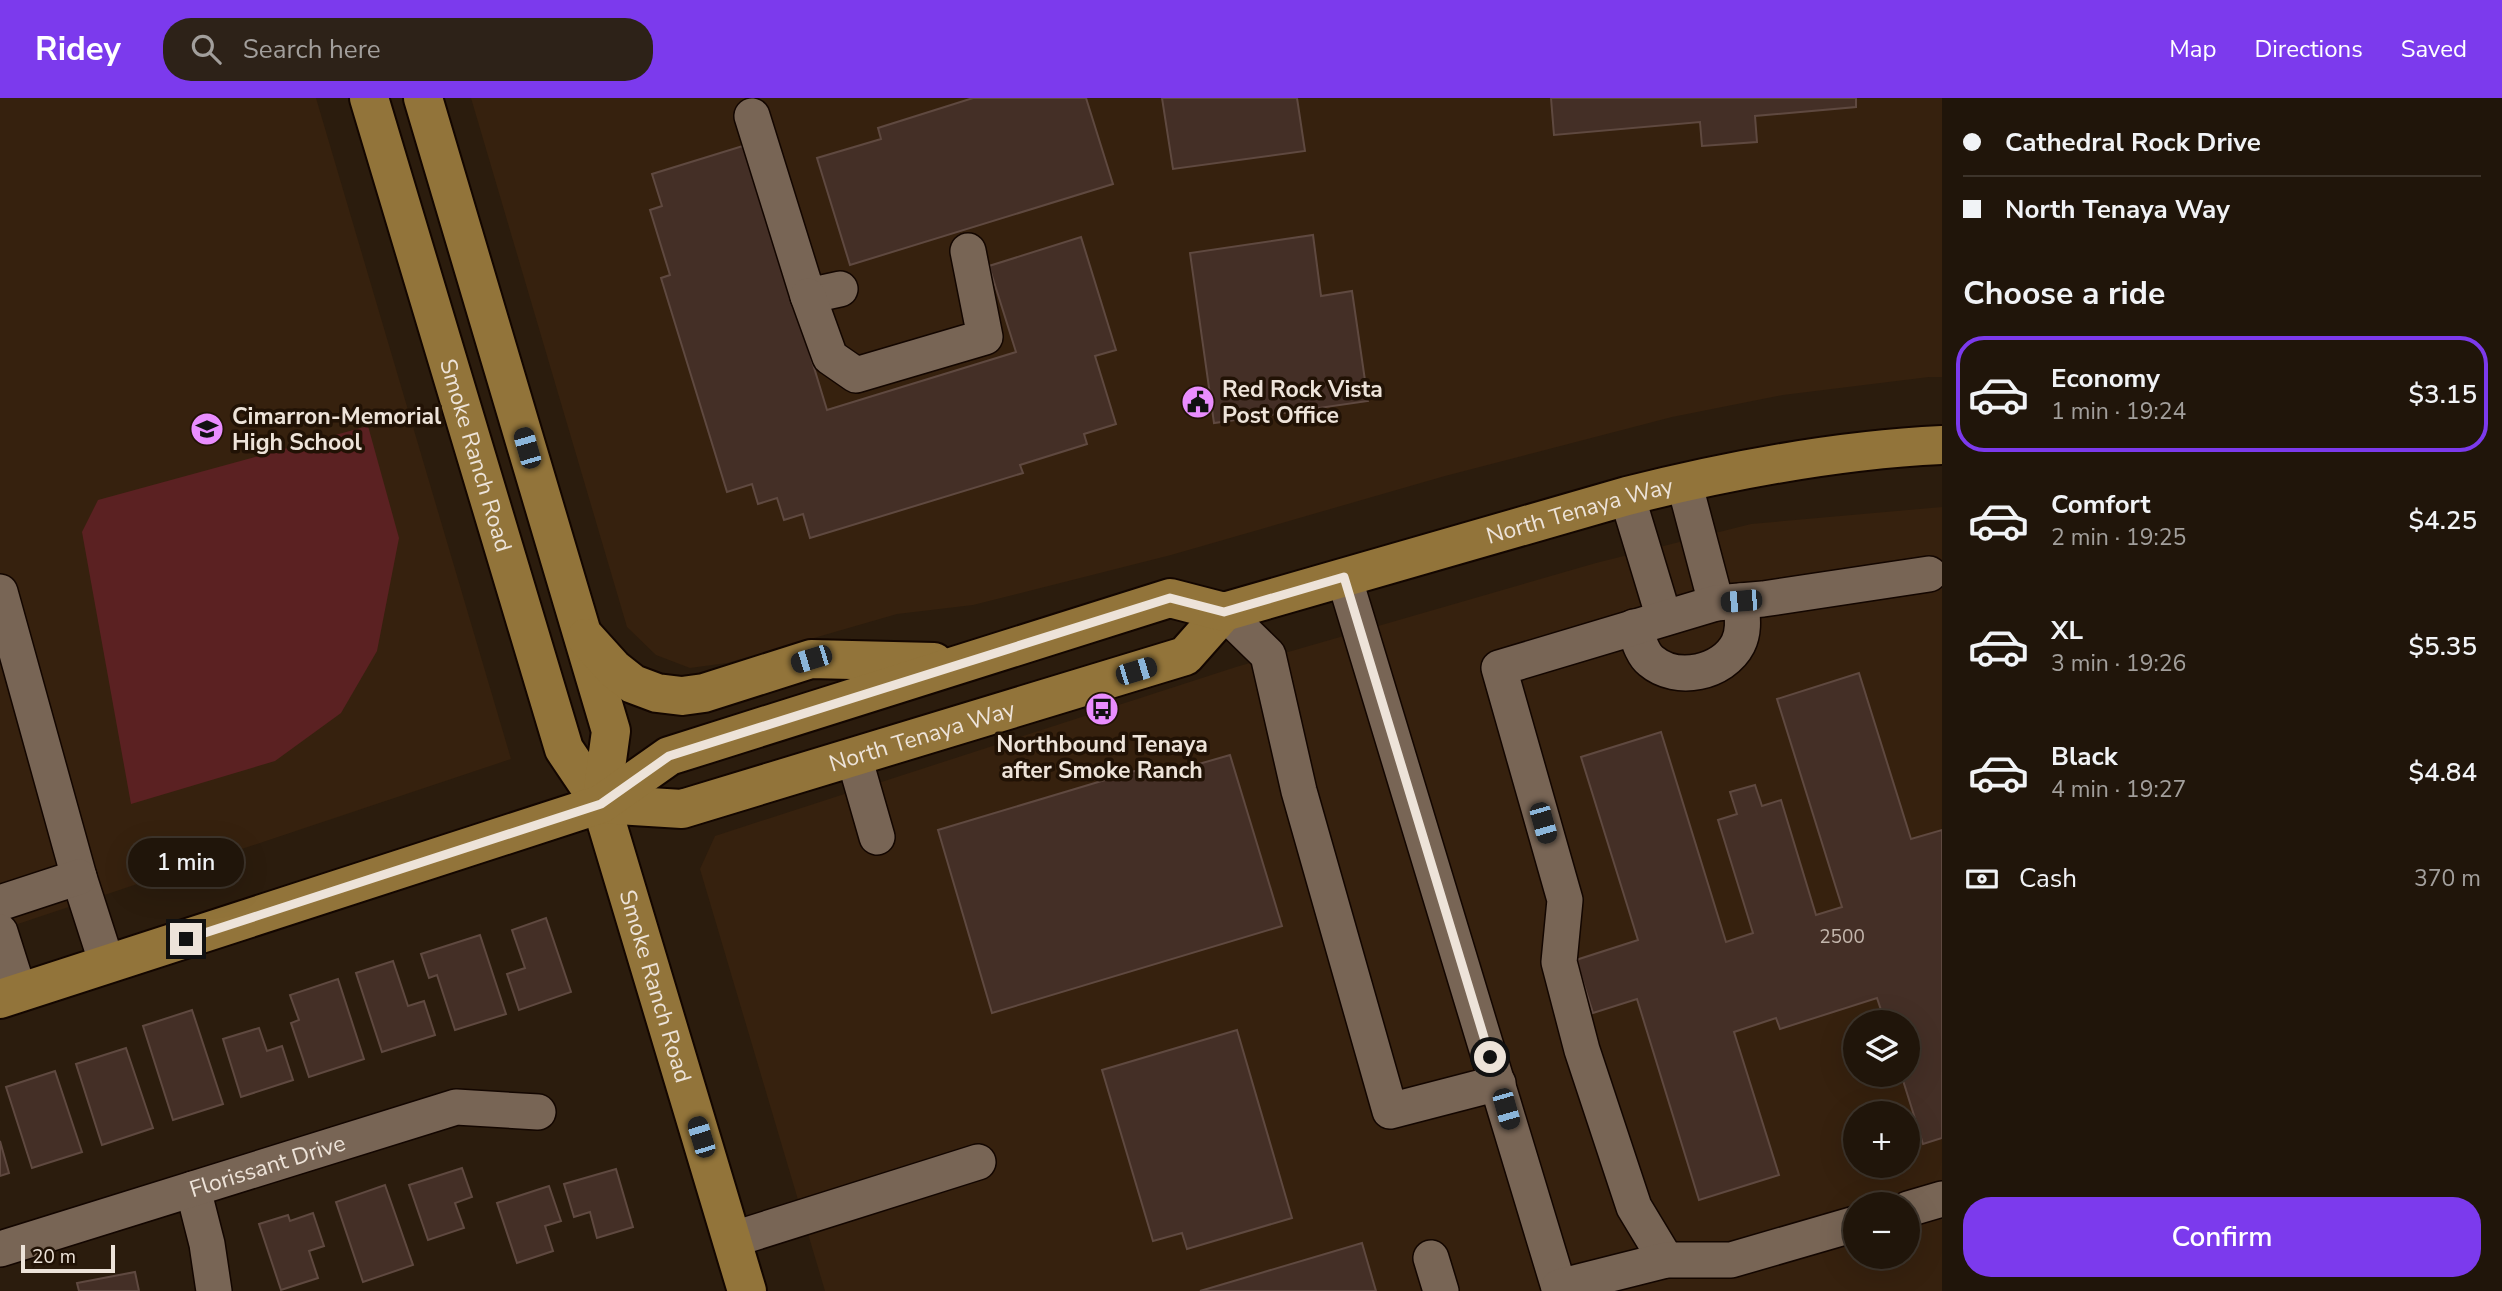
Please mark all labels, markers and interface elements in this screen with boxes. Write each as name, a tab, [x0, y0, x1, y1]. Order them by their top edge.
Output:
search box	[163, 18, 653, 81]
text: Ridey	[35, 27, 121, 72]
icon: search	[187, 30, 225, 68]
text: Search here	[243, 32, 381, 67]
text: Map	[2169, 33, 2216, 65]
text: Directions	[2254, 33, 2363, 65]
text: Saved	[2401, 33, 2467, 65]
text: Cathedral Rock Drive	[2005, 125, 2261, 160]
text: North Tenaya Way	[2005, 192, 2230, 227]
text: Choose a ride	[1963, 272, 2165, 315]
street label: Smoke Ranch Road	[433, 355, 520, 556]
text: Economy	[2051, 361, 2160, 396]
icon: car	[1967, 363, 2030, 426]
place label: Red Rock Vista Post Office	[1222, 374, 1383, 431]
text: $3.15	[2408, 377, 2477, 412]
public building icon: Red Rock Vista Post Office	[1179, 383, 1217, 421]
text: 1 min · 19:24	[2051, 396, 2186, 427]
place label: Cimarron-Memorial High School	[232, 401, 442, 458]
school or university icon: Cimarron-Memorial High School	[188, 410, 226, 448]
car	[512, 425, 543, 471]
street label: North Tenaya Way	[1482, 470, 1676, 551]
text: Comfort	[2051, 487, 2151, 522]
icon: car	[1967, 489, 2030, 552]
text: $4.25	[2408, 503, 2477, 538]
text: 2 min · 19:25	[2051, 522, 2186, 553]
car	[1720, 589, 1763, 613]
text: XL	[2051, 613, 2083, 648]
icon: car	[1967, 615, 2030, 678]
text: $5.35	[2408, 629, 2477, 664]
car	[788, 643, 835, 675]
text: 3 min · 19:26	[2051, 648, 2186, 679]
car	[1113, 655, 1160, 687]
bus stop icon: Northbound Tenaya after Smoke Ranch	[1083, 690, 1121, 728]
street label: North Tenaya Way	[825, 693, 1019, 779]
place label: Northbound Tenaya after Smoke Ranch	[996, 729, 1208, 786]
text: Black	[2051, 739, 2118, 774]
icon: car	[1967, 741, 2030, 804]
text: $4.84	[2408, 755, 2477, 790]
text: 4 min · 19:27	[2051, 774, 2186, 805]
car	[1528, 800, 1559, 846]
callout: 1 min	[128, 838, 244, 886]
text: 1 min	[157, 847, 215, 878]
icon: cash	[1963, 860, 2001, 898]
text: Cash	[2019, 861, 2077, 896]
text: 370 m	[2414, 863, 2481, 894]
street label: Smoke Ranch Road	[612, 886, 699, 1086]
route end	[170, 923, 202, 955]
house number: 2500	[1819, 924, 1865, 950]
map controls	[1843, 1010, 1920, 1269]
button: layers	[1843, 1010, 1920, 1087]
route start	[1474, 1041, 1506, 1073]
car	[1491, 1086, 1522, 1132]
button: +	[1843, 1101, 1920, 1178]
car	[685, 1114, 718, 1160]
street label: Florissant Drive	[186, 1127, 349, 1205]
button: −	[1843, 1192, 1920, 1269]
button: Confirm	[1963, 1197, 2481, 1277]
scale bar	[21, 1242, 116, 1274]
text: 20 m	[32, 1244, 76, 1270]

